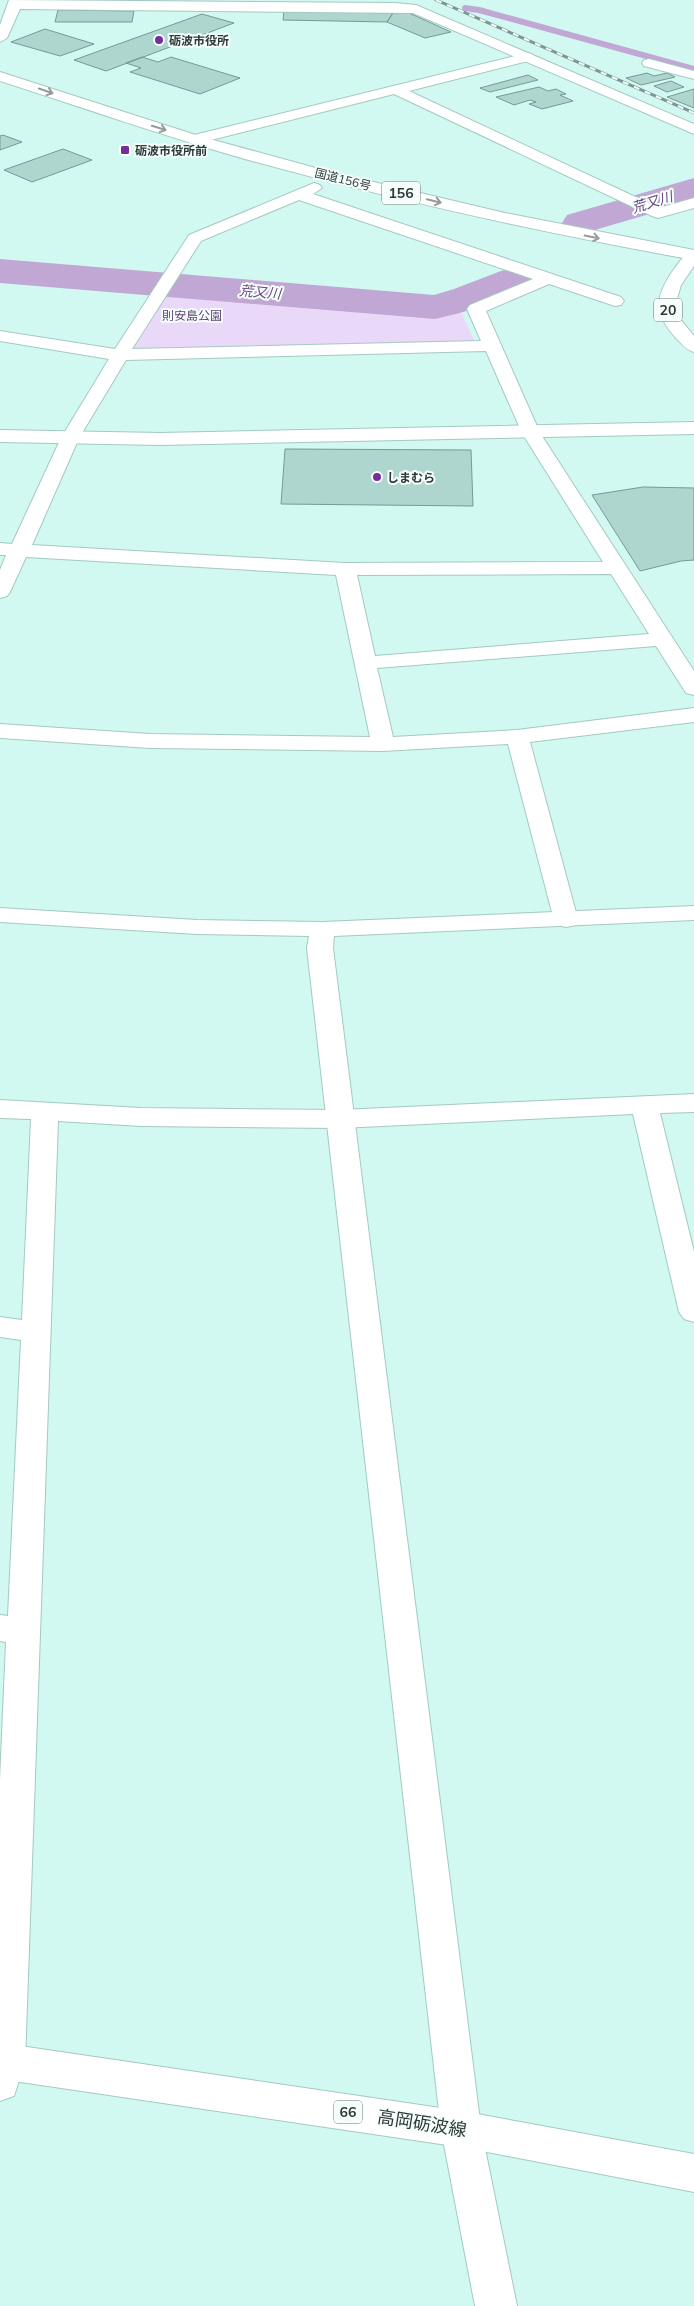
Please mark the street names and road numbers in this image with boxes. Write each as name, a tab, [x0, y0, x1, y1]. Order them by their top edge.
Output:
street label: 国道156号	[313, 165, 373, 193]
road number: 156	[382, 182, 420, 204]
road number: 20	[654, 298, 682, 322]
road number: 66	[334, 2100, 362, 2124]
street label: 高岡砺波線	[376, 2105, 468, 2141]

